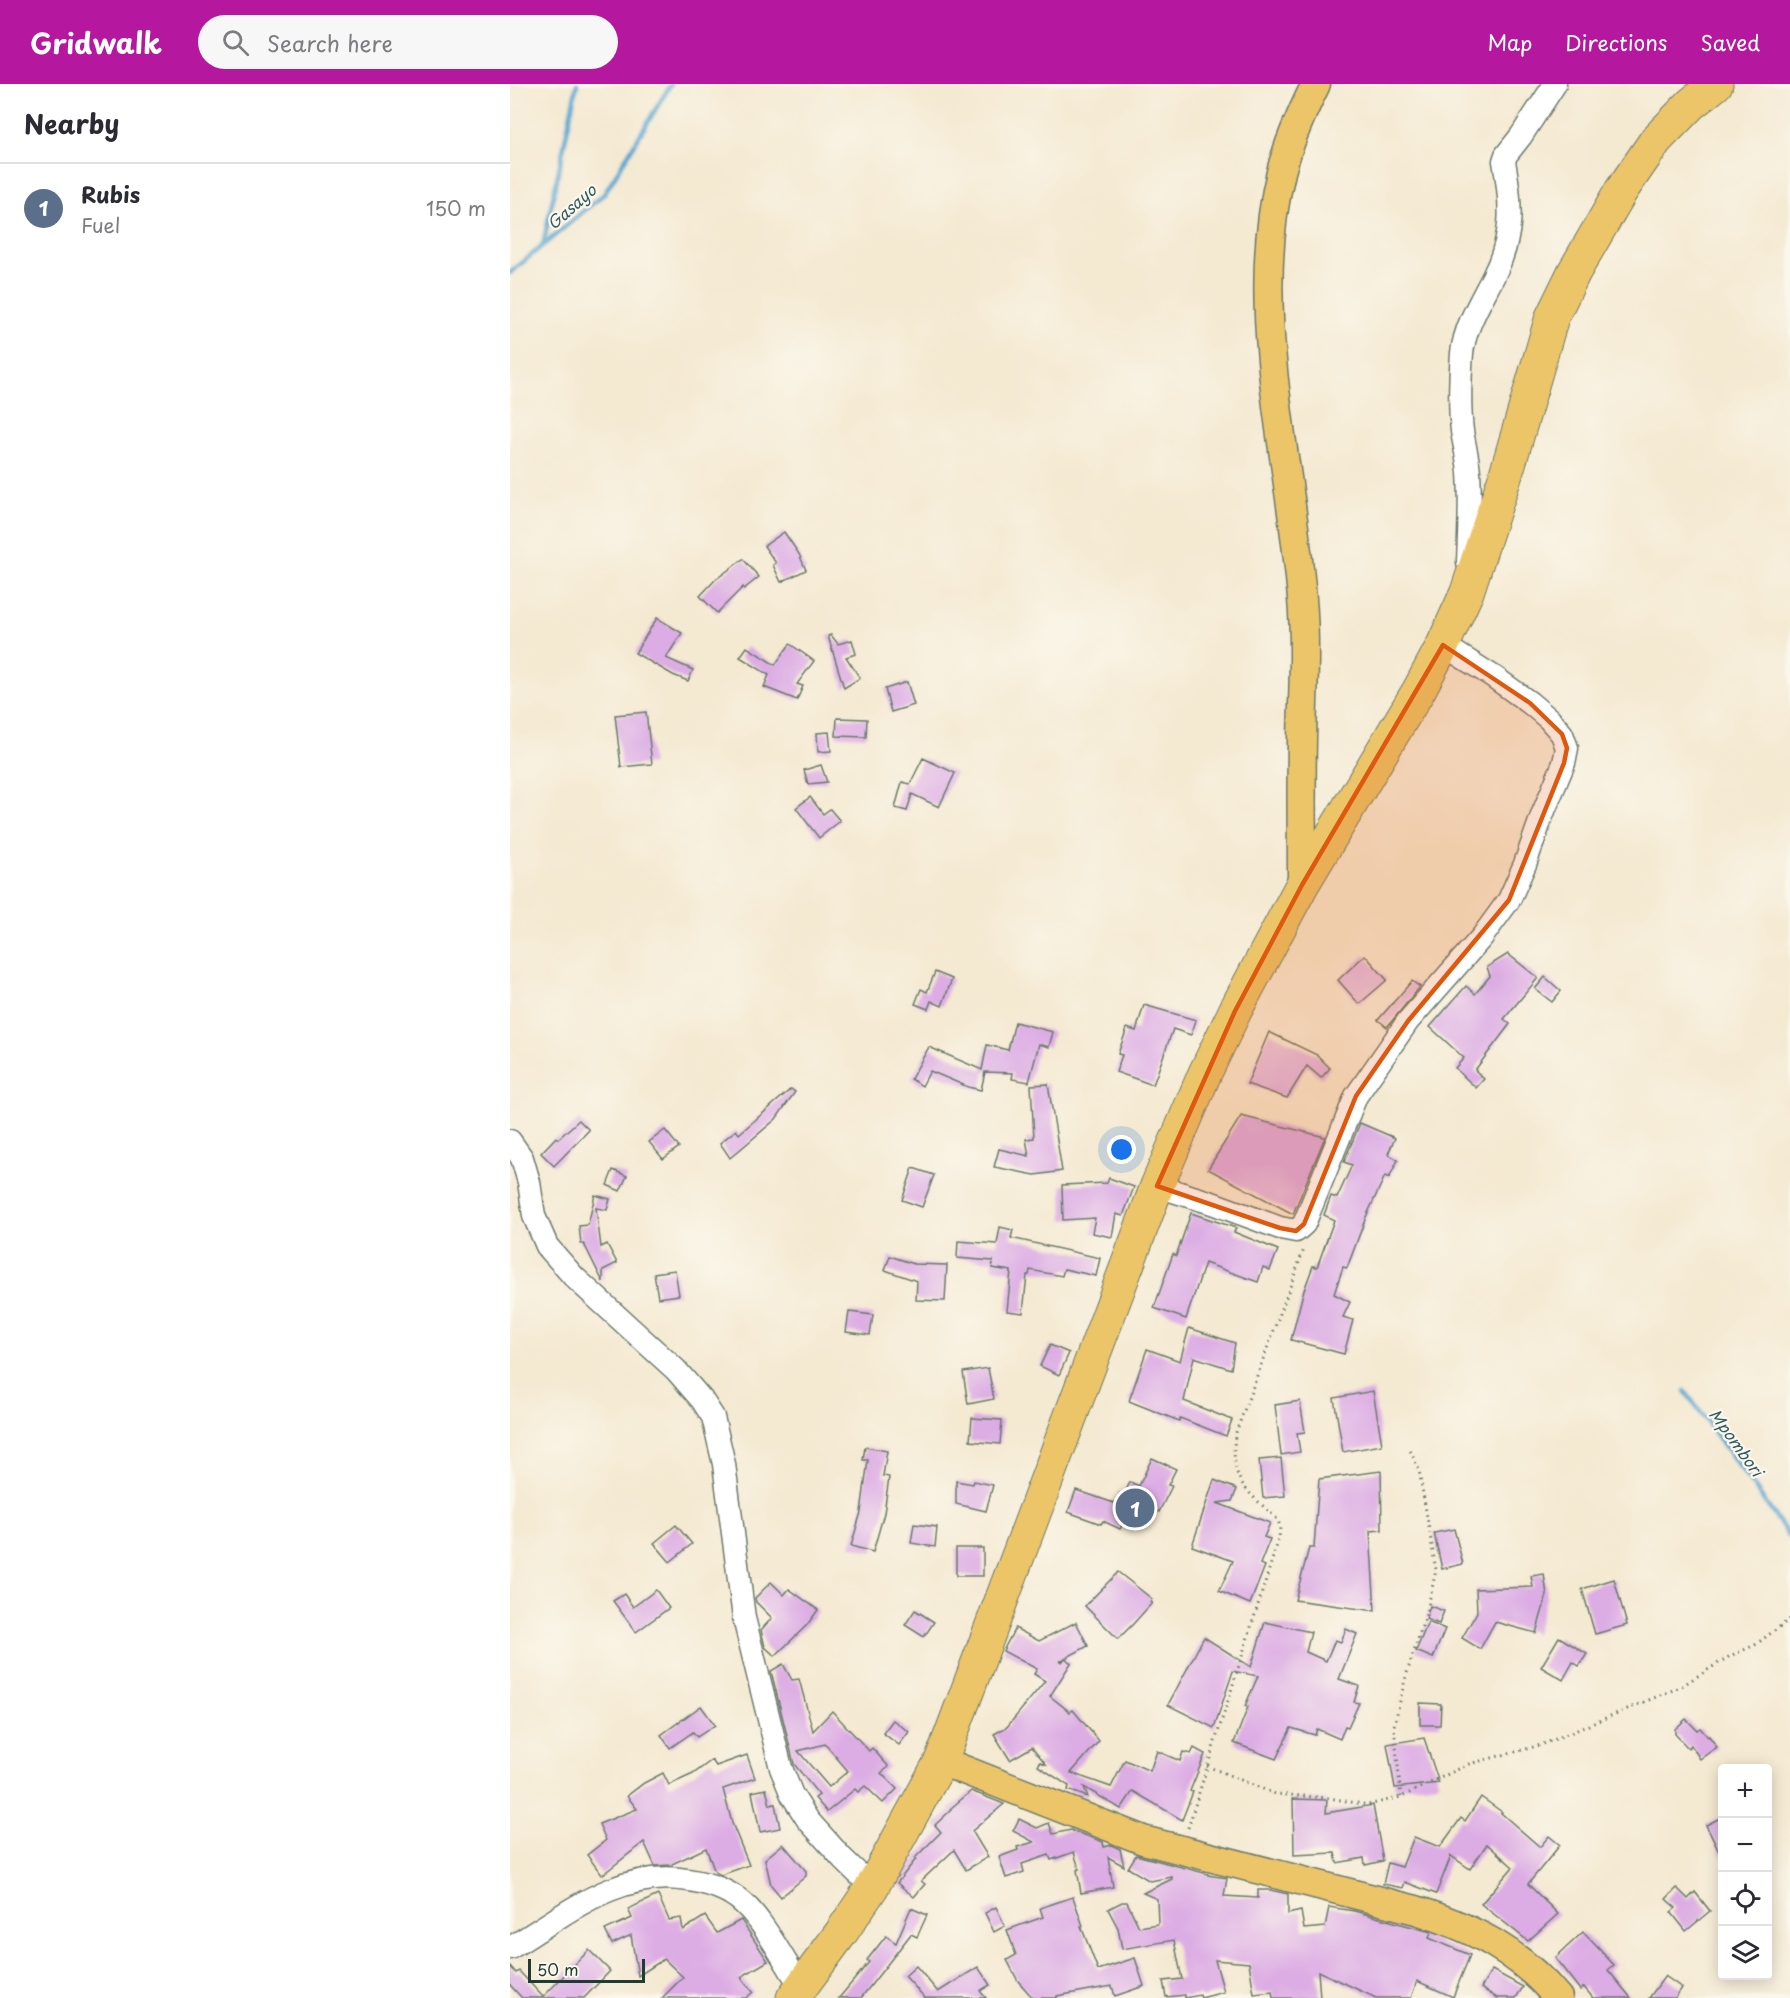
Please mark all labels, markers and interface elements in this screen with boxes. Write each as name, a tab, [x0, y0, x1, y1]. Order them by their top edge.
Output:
search box	[198, 15, 618, 69]
text: Gridwalk	[30, 21, 162, 64]
icon: search	[219, 26, 252, 59]
text: Search here	[267, 26, 393, 59]
text: Map	[1487, 26, 1532, 58]
text: Directions	[1565, 26, 1667, 58]
text: Saved	[1700, 26, 1760, 58]
text: Nearby	[24, 104, 119, 143]
text: Rubis	[81, 177, 140, 210]
water label: Gasayo	[541, 177, 602, 234]
text: 1	[39, 193, 48, 223]
text: 150 m	[426, 193, 486, 223]
text: Fuel	[81, 210, 120, 240]
your location	[1107, 1135, 1136, 1164]
water label: Mpombori	[1704, 1403, 1771, 1483]
pin: 1	[1116, 1486, 1154, 1530]
map controls	[1718, 1764, 1772, 1980]
button: +	[1718, 1764, 1772, 1818]
button: −	[1718, 1818, 1772, 1872]
button: locate	[1718, 1872, 1772, 1926]
button: layers	[1718, 1926, 1772, 1980]
scale bar	[528, 1956, 645, 1984]
text: 50 m	[537, 1957, 578, 1981]

